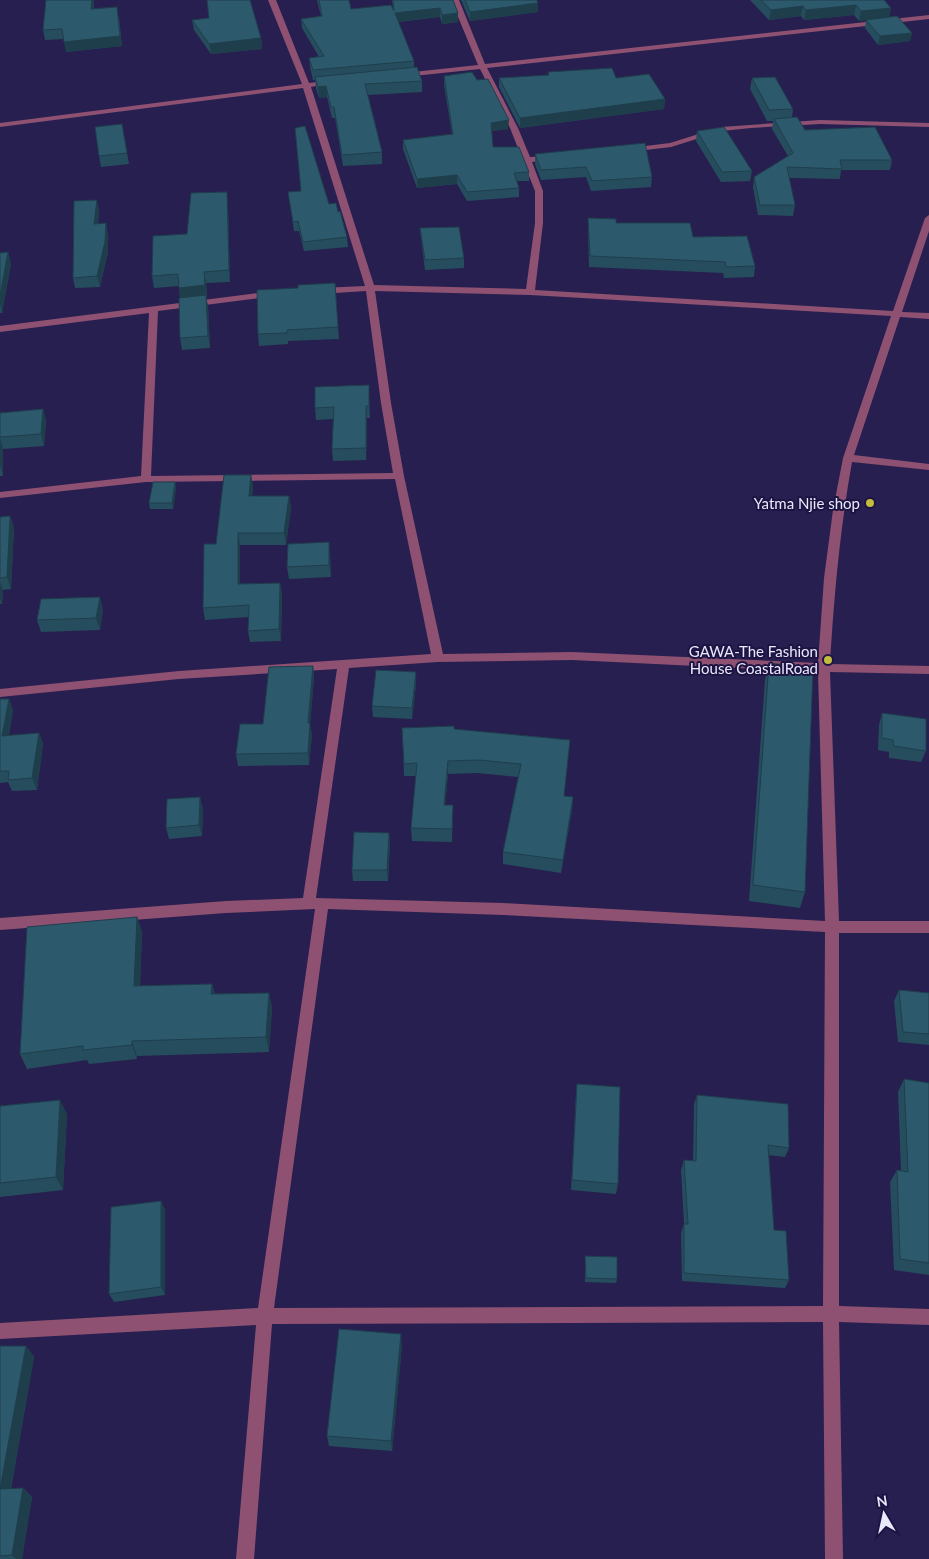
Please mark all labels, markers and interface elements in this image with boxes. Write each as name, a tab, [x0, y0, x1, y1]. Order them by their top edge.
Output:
place label: Yatma Njie shop	[754, 494, 860, 512]
marker: Yatma Njie shop	[864, 497, 876, 509]
place label: GAWA-The Fashion House CoastalRoad	[689, 642, 818, 677]
marker: GAWA-The Fashion House CoastalRoad	[822, 654, 834, 666]
north arrow	[859, 1489, 909, 1539]
text: N	[875, 1491, 889, 1510]

